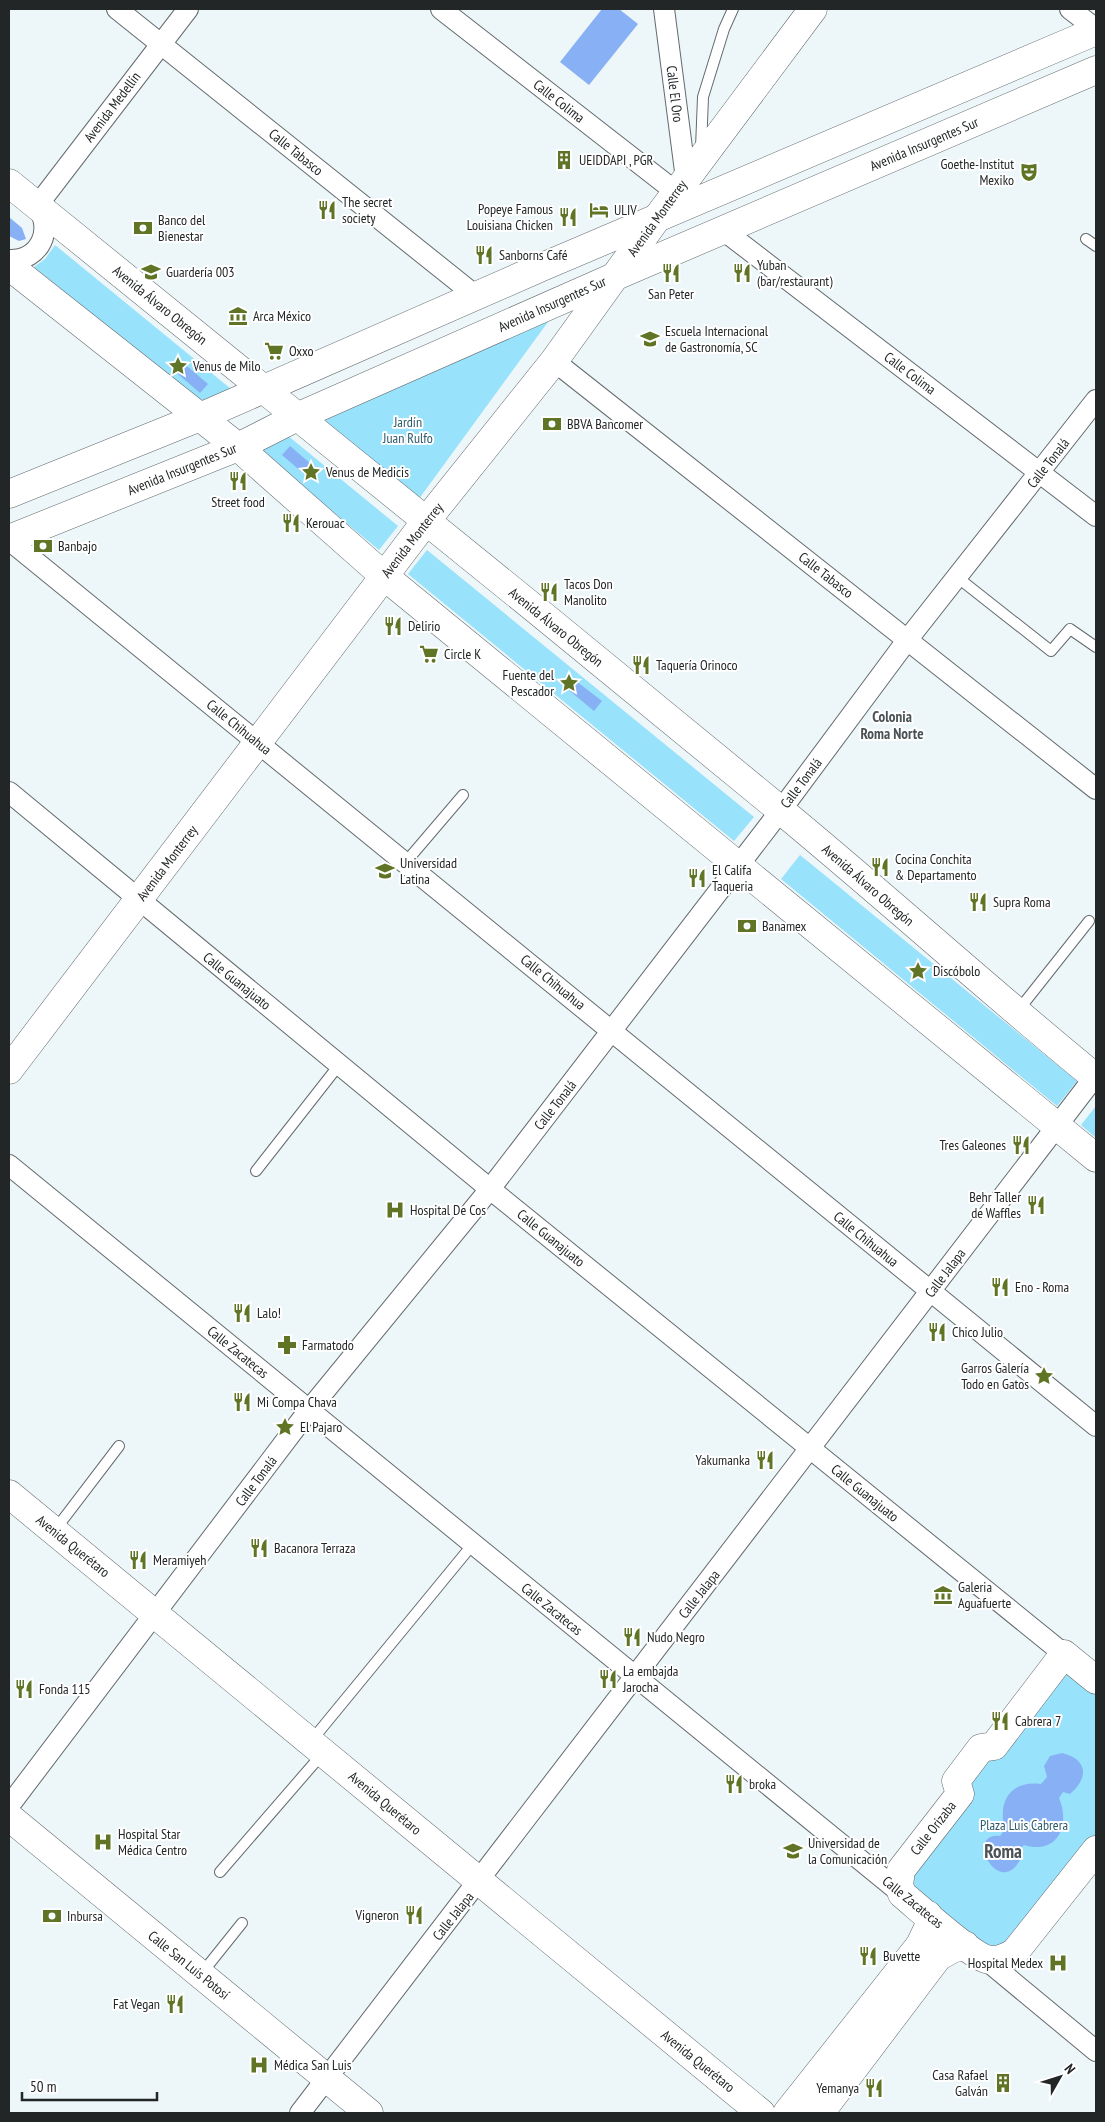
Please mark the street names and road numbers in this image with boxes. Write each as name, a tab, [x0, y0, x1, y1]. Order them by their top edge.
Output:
street label: Calle El Oro	[663, 65, 687, 123]
street label: Avenida Medellín	[80, 68, 144, 146]
street label: Calle Colima	[530, 75, 588, 127]
street label: Avenida Insurgentes Sur	[867, 113, 981, 175]
street label: Calle Tabasco	[265, 125, 327, 179]
street label: Avenida Monterrey	[623, 176, 691, 260]
street label: Avenida Álvaro Obregón	[109, 261, 211, 349]
street label: Avenida Insurgentes Sur	[495, 272, 609, 336]
street label: Calle Colima	[881, 348, 939, 398]
street label: Calle Tonalá	[1023, 435, 1073, 491]
street label: Avenida Insurgentes Sur	[125, 439, 239, 499]
street label: Avenida Monterrey	[377, 498, 447, 581]
street label: Calle Tabasco	[795, 548, 857, 602]
street label: Avenida Álvaro Obregón	[505, 583, 607, 671]
street label: Calle Chihuahua	[203, 695, 275, 759]
street label: Calle Tonalá	[776, 754, 826, 812]
street label: Avenida Monterrey	[133, 821, 202, 904]
street label: Avenida Álvaro Obregón	[818, 840, 918, 930]
street label: Calle Guanajuato	[200, 948, 274, 1014]
street label: Calle Chihuahua	[517, 950, 589, 1014]
street label: Calle Tonalá	[530, 1077, 580, 1133]
street label: Calle Guanajuato	[514, 1205, 588, 1271]
street label: Calle Chihuahua	[830, 1207, 902, 1271]
street label: Calle Jalapa	[921, 1245, 969, 1301]
street label: Calle Zacatecas	[204, 1322, 273, 1382]
street label: Calle Tonalá	[231, 1452, 281, 1510]
street label: Calle Guanajuato	[828, 1460, 902, 1526]
street label: Avenida Querétaro	[32, 1511, 114, 1581]
street label: Calle Jalapa	[674, 1566, 724, 1622]
street label: Calle Zacatecas	[518, 1579, 587, 1639]
street label: Avenida Querétaro	[345, 1767, 425, 1839]
street label: Calle Orizaba	[906, 1797, 960, 1859]
street label: Calle Zacatecas	[879, 1872, 948, 1932]
street label: Calle Jalapa	[428, 1888, 478, 1944]
street label: Calle San Luis Potosí	[145, 1927, 233, 2003]
street label: Avenida Querétaro	[657, 2026, 739, 2096]

